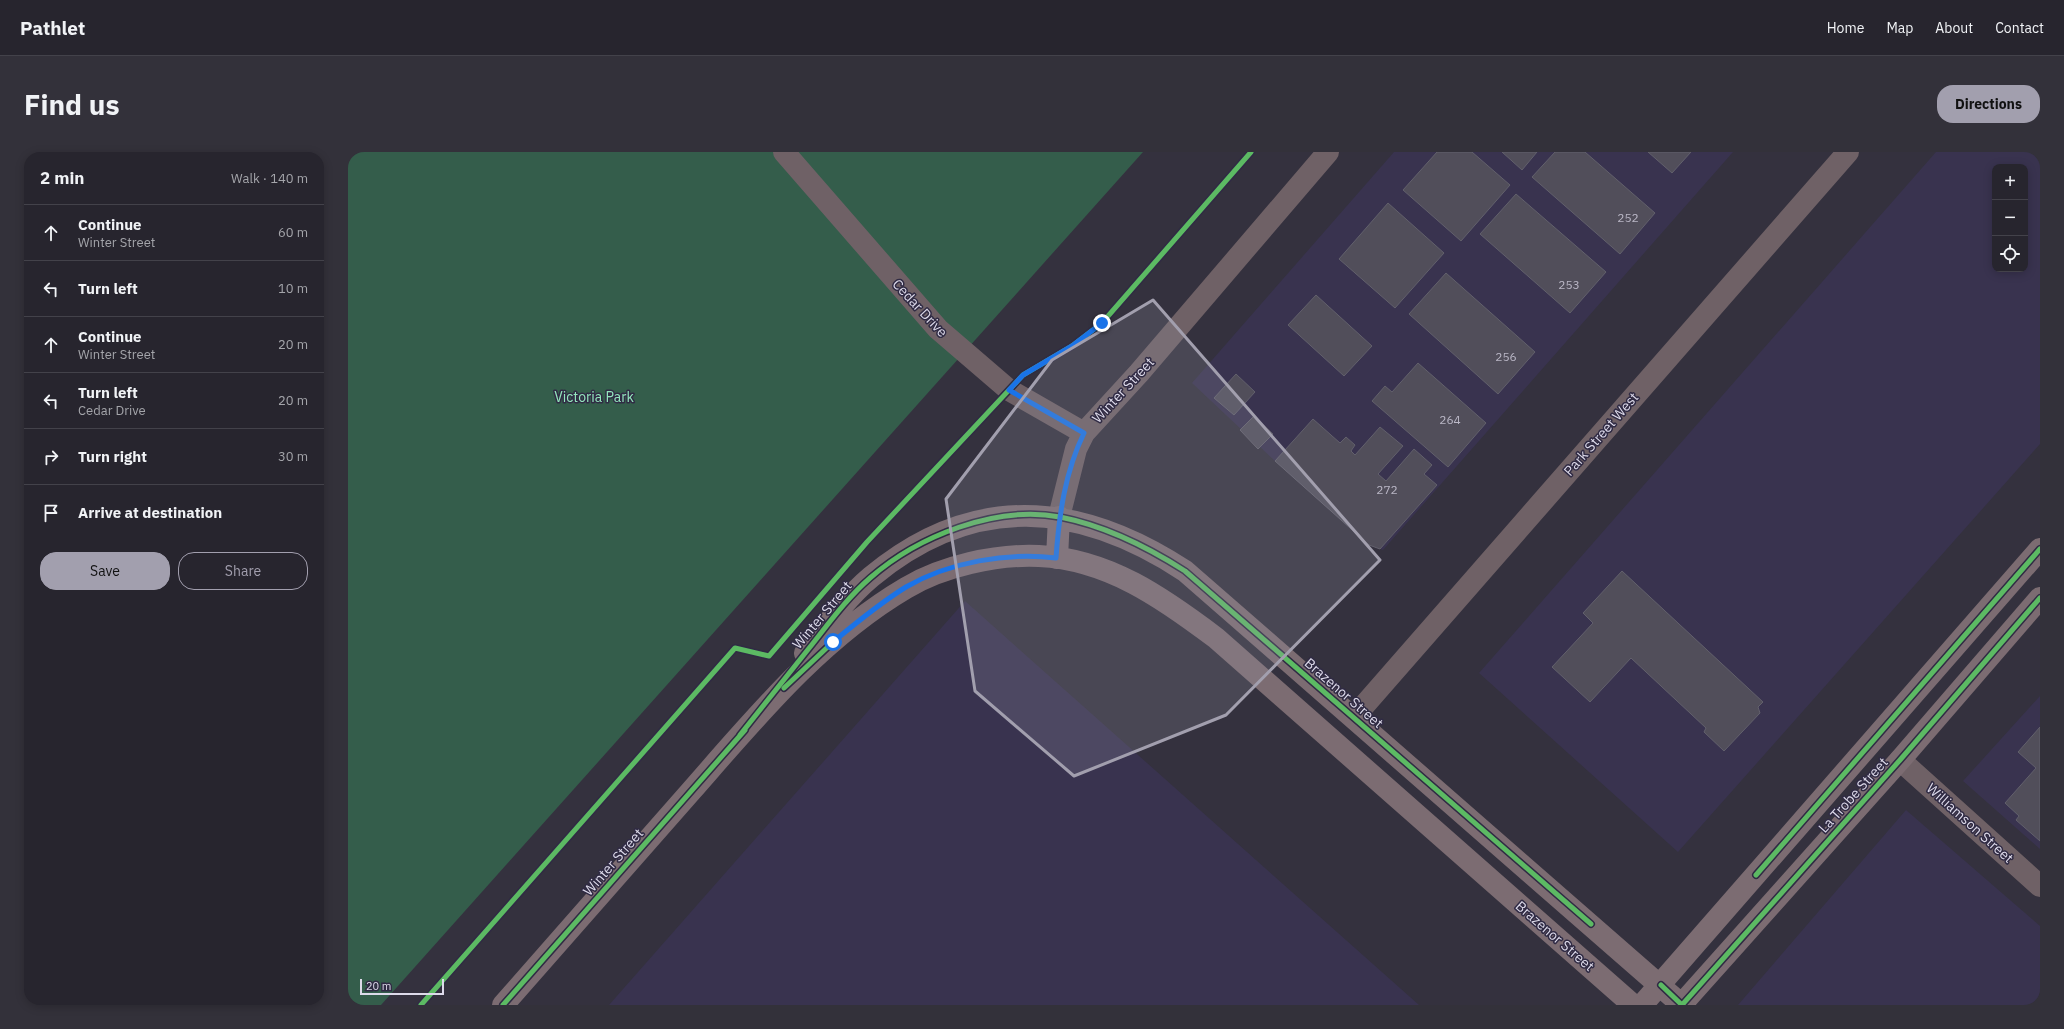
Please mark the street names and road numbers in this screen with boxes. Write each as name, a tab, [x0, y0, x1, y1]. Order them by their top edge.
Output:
street label: Cedar Drive	[889, 275, 952, 341]
street label: Winter Street	[1088, 353, 1158, 427]
street label: Park Street West	[1560, 388, 1642, 480]
street label: Winter Street	[788, 577, 856, 653]
street label: Brazenor Street	[1301, 654, 1387, 732]
street label: La Trobe Street	[1814, 753, 1892, 837]
street label: Williamson Street	[1923, 779, 2017, 867]
street label: Winter Street	[579, 825, 647, 899]
street label: Brazenor Street	[1512, 897, 1598, 975]

